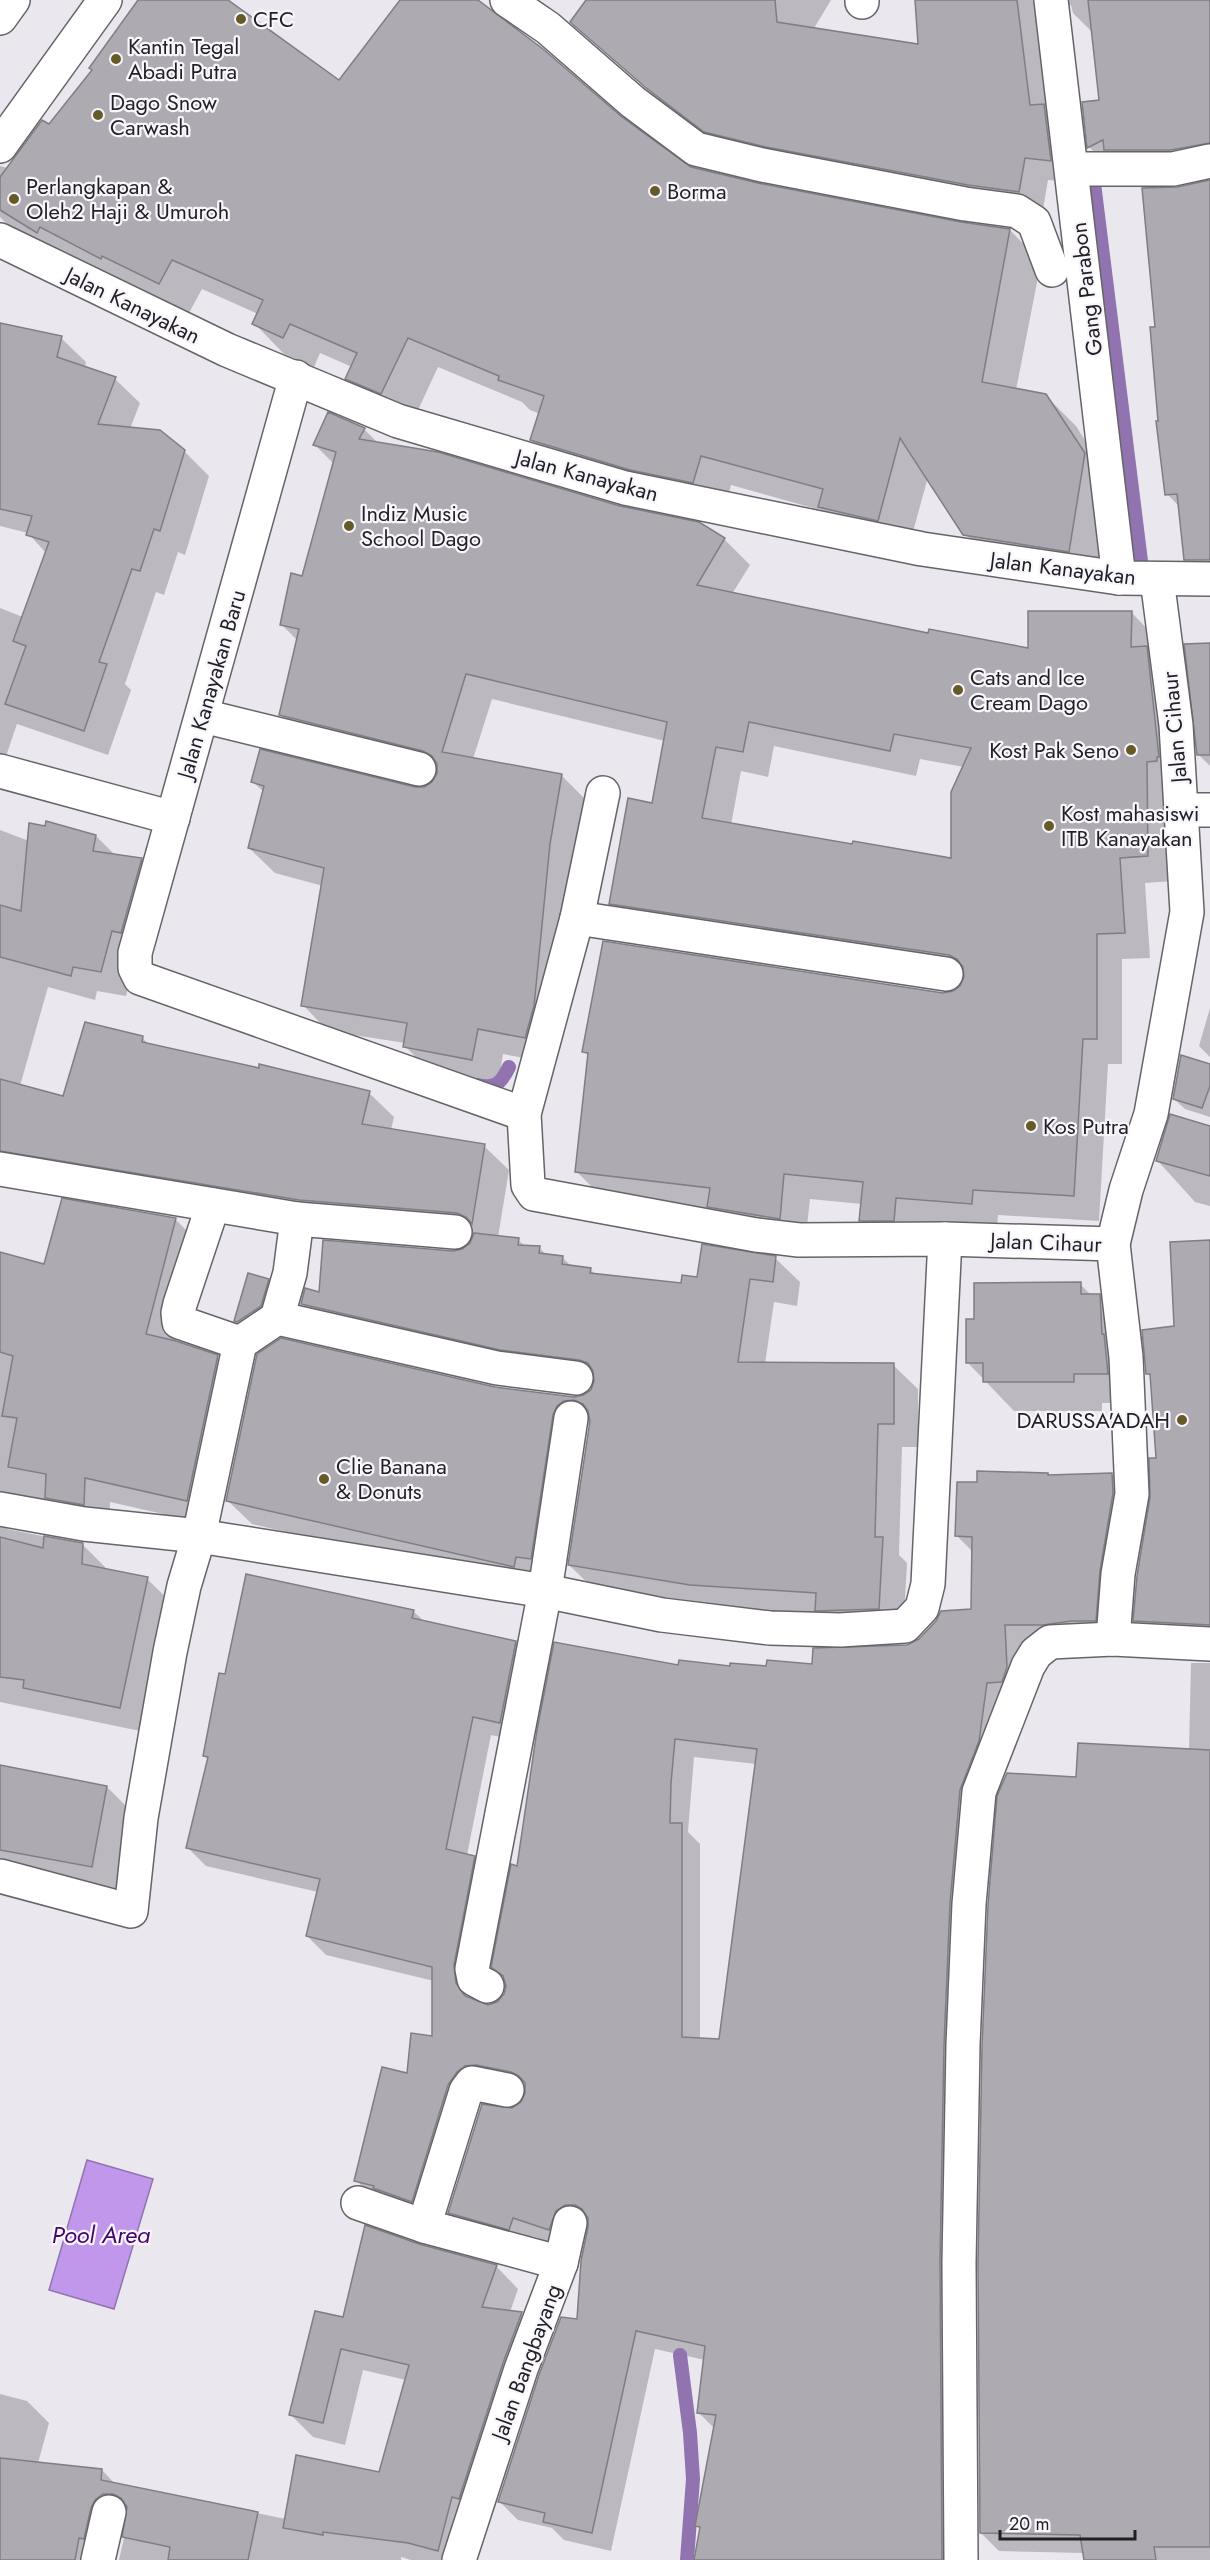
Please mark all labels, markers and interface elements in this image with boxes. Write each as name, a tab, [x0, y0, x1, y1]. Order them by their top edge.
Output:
place label: CFC	[253, 3, 294, 35]
marker: CFC	[234, 12, 248, 26]
place label: Kantin Tegal Abadi Putra	[128, 30, 239, 87]
marker: Kantin Tegal Abadi Putra	[109, 52, 123, 66]
place label: Dago Snow Carwash	[110, 86, 217, 143]
marker: Dago Snow Carwash	[91, 108, 105, 122]
place label: Perlangkapan & Oleh2 Haji & Umuroh	[26, 170, 229, 227]
place label: Borma	[667, 175, 727, 207]
marker: Borma	[648, 184, 662, 198]
marker: Perlangkapan & Oleh2 Haji & Umuroh	[7, 192, 21, 206]
street label: Gang Parabon	[1062, 220, 1110, 358]
street label: Jalan Kanayakan	[57, 257, 206, 352]
street label: Jalan Kanayakan	[509, 440, 662, 509]
place label: Indiz Music School Dago	[361, 497, 481, 554]
marker: Indiz Music School Dago	[342, 519, 356, 533]
street label: Jalan Kanayakan	[985, 543, 1138, 593]
street label: Jalan Kanayakan Baru	[168, 586, 253, 785]
place label: Cats and Ice Cream Dago	[970, 661, 1088, 718]
street label: Jalan Cihaur	[1153, 670, 1195, 787]
marker: Cats and Ice Cream Dago	[951, 683, 965, 697]
place label: Kost Pak Seno	[989, 734, 1119, 766]
marker: Kost Pak Seno	[1124, 743, 1138, 757]
place label: Kost mahasiswi ITB Kanayakan	[1061, 797, 1199, 854]
marker: Kost mahasiswi ITB Kanayakan	[1042, 819, 1056, 833]
place label: Kos Putra	[1043, 1110, 1129, 1142]
marker: Kos Putra	[1024, 1119, 1038, 1133]
street label: Jalan Cihaur	[987, 1224, 1103, 1260]
place label: DARUSSA'ADAH	[1016, 1404, 1170, 1436]
marker: DARUSSA'ADAH	[1175, 1413, 1189, 1427]
place label: Clie Banana & Donuts	[336, 1450, 447, 1507]
marker: Clie Banana & Donuts	[317, 1472, 331, 1486]
water label: Pool Area	[52, 2217, 150, 2252]
street label: Jalan Bangbayang	[482, 2279, 569, 2447]
scale bar	[1000, 2503, 1135, 2541]
text: 20 m	[1009, 2511, 1049, 2537]

